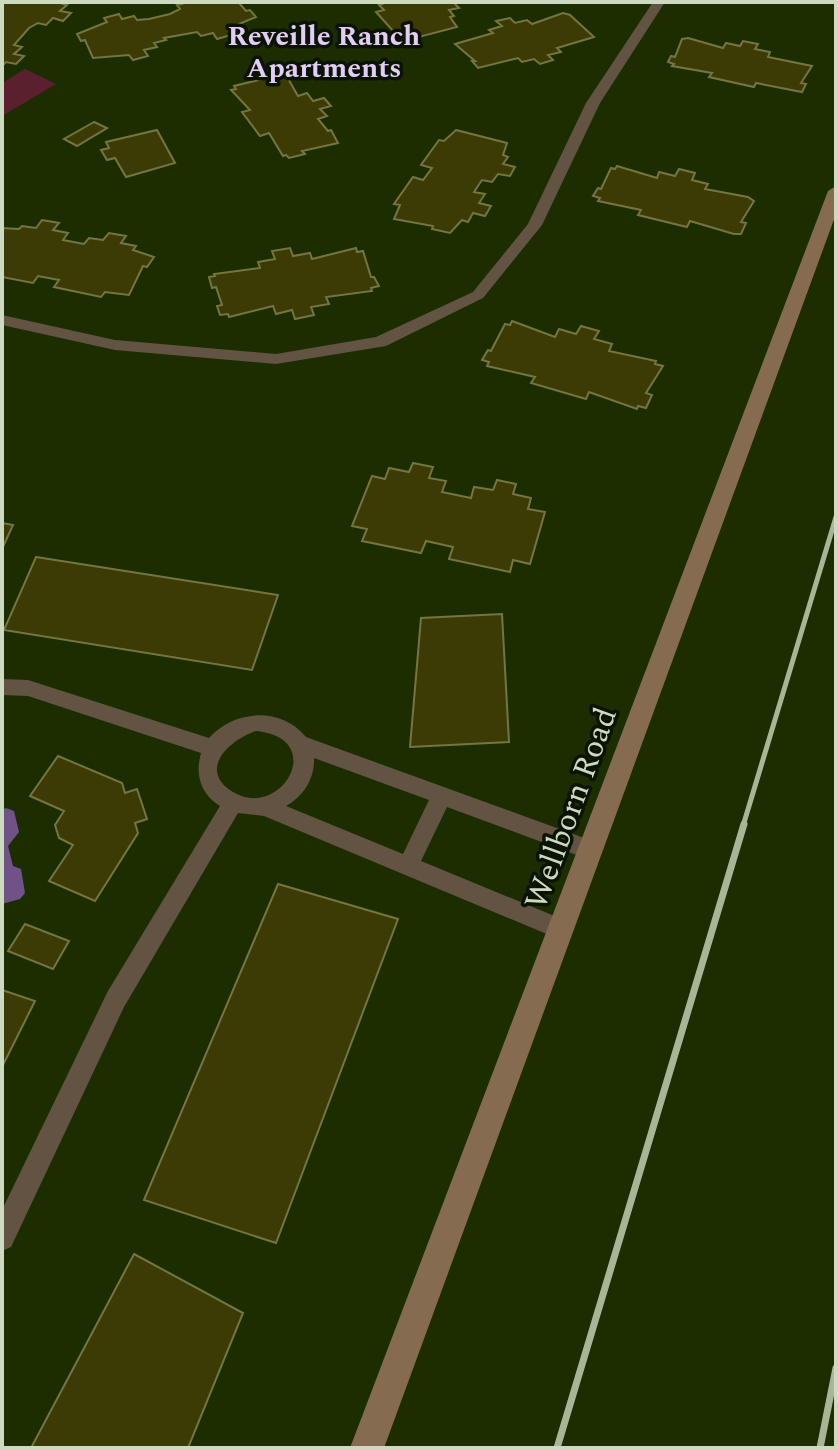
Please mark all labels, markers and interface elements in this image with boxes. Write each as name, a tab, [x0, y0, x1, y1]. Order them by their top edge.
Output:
district label: Reveille Ranch Apartments	[228, 15, 420, 90]
street label: Wellborn Road	[512, 701, 631, 916]

